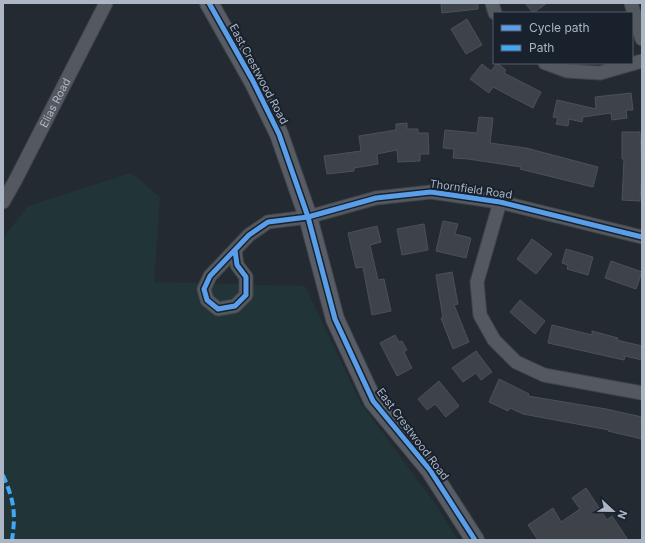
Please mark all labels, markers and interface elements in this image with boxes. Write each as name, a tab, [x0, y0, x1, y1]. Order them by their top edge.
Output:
legend	[493, 12, 633, 64]
text: Cycle path	[529, 20, 590, 35]
street label: East Crestwood Road	[227, 21, 291, 127]
text: Path	[529, 40, 554, 55]
street label: Elias Road	[37, 76, 73, 130]
street label: Thornfield Road	[429, 176, 513, 202]
street label: East Crestwood Road	[374, 385, 452, 483]
north arrow	[593, 491, 633, 531]
text: N	[614, 508, 630, 521]

